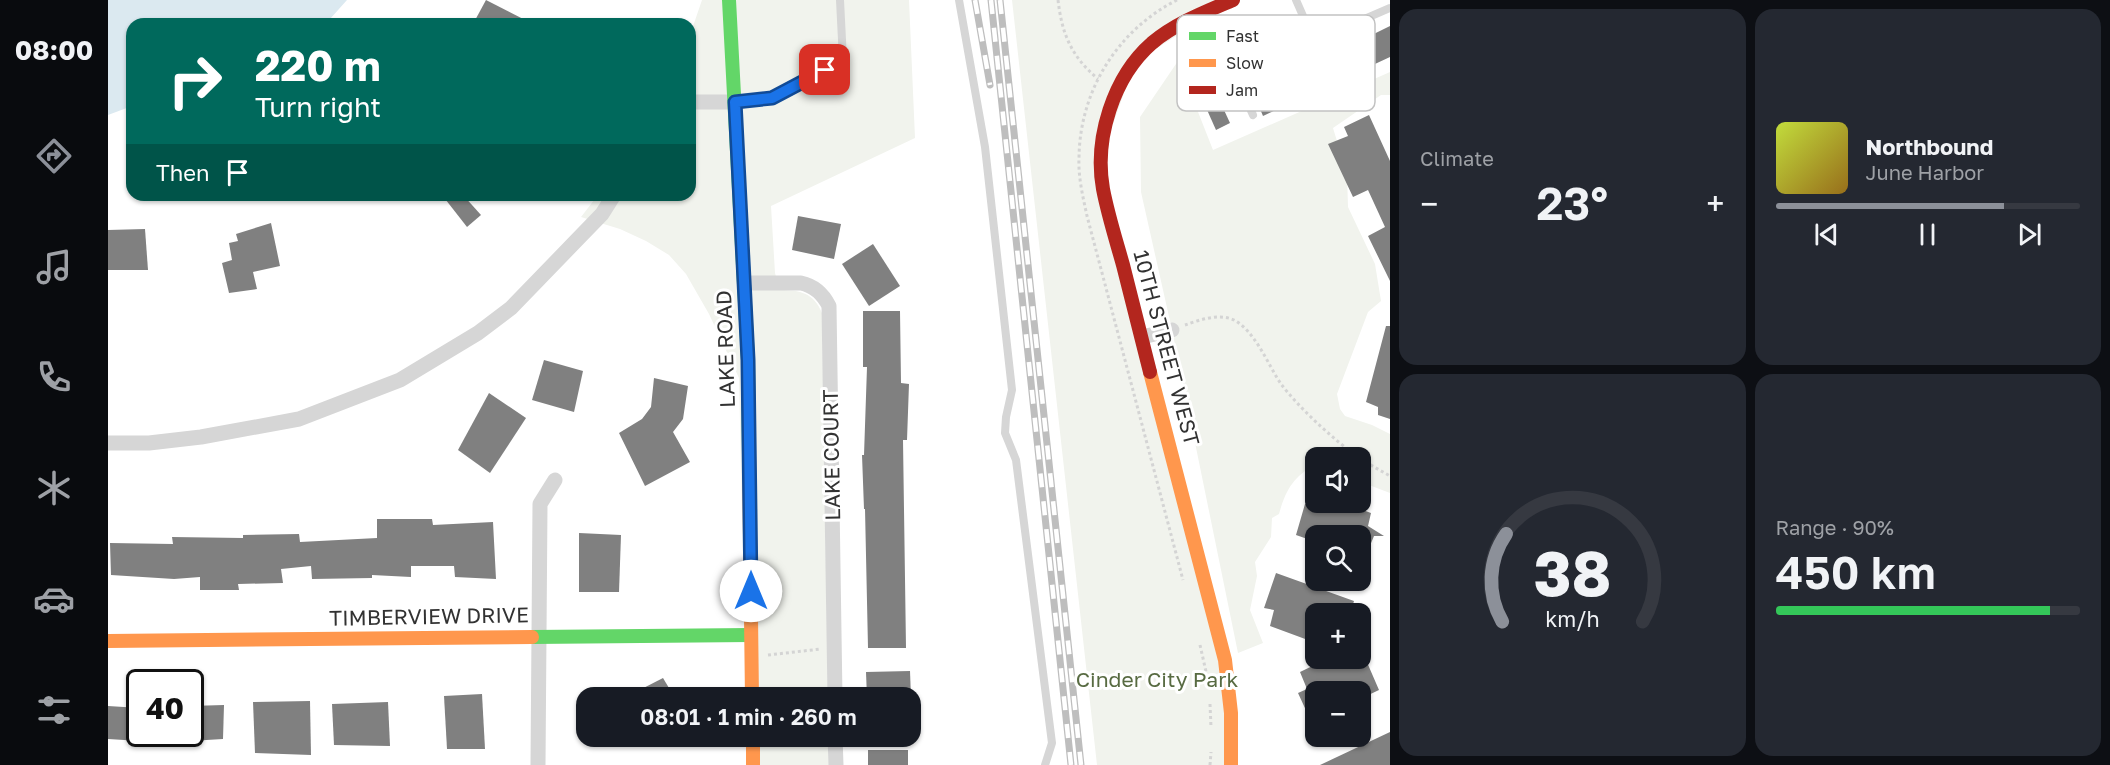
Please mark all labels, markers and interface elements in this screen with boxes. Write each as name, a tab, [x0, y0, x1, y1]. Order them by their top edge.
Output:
legend	[1177, 15, 1375, 111]
text: Fast	[1226, 26, 1259, 46]
text: 08:00	[15, 34, 93, 66]
text: 220 m	[255, 40, 381, 90]
icon: right	[156, 42, 234, 120]
pin	[799, 44, 850, 95]
icon: arrive	[808, 53, 841, 86]
text: Slow	[1226, 53, 1264, 73]
text: Jam	[1226, 80, 1258, 100]
text: Turn right	[255, 91, 381, 123]
text: Northbound	[1866, 133, 1993, 160]
icon: directions	[33, 135, 75, 177]
text: Climate	[1420, 146, 1494, 170]
icon: arrive	[221, 156, 254, 189]
text: Then	[156, 159, 209, 186]
text: June Harbor	[1866, 160, 1984, 184]
text: 23°	[1536, 176, 1608, 230]
text: −	[1420, 184, 1438, 223]
text: +	[1706, 184, 1725, 223]
icon: previous	[1810, 218, 1843, 251]
icon: pause	[1911, 218, 1944, 251]
icon: next	[2013, 218, 2046, 251]
icon: music	[33, 246, 75, 288]
street label: 10TH STREET WEST	[1128, 247, 1206, 448]
street label: LAKE ROAD	[710, 290, 740, 408]
icon: phone	[33, 356, 75, 398]
street label: LAKE COURT	[817, 389, 845, 521]
map controls	[1305, 447, 1371, 747]
button: sound	[1305, 447, 1371, 513]
icon: climate	[33, 467, 75, 509]
text: Range · 90%	[1776, 515, 1894, 539]
button: search	[1305, 525, 1371, 591]
text: 38	[1533, 535, 1611, 610]
text: 450 km	[1776, 545, 1936, 599]
position arrow	[719, 559, 783, 623]
icon: car	[33, 578, 75, 620]
street label: TIMBERVIEW DRIVE	[329, 601, 529, 631]
button: +	[1305, 603, 1371, 669]
text: km/h	[1545, 606, 1600, 632]
park label: Cinder City Park	[1076, 666, 1238, 692]
speed limit sign: 40	[126, 669, 204, 747]
button: −	[1305, 681, 1371, 747]
icon: filters	[33, 689, 75, 731]
text: 08:01 · 1 min · 260 m	[640, 703, 857, 730]

